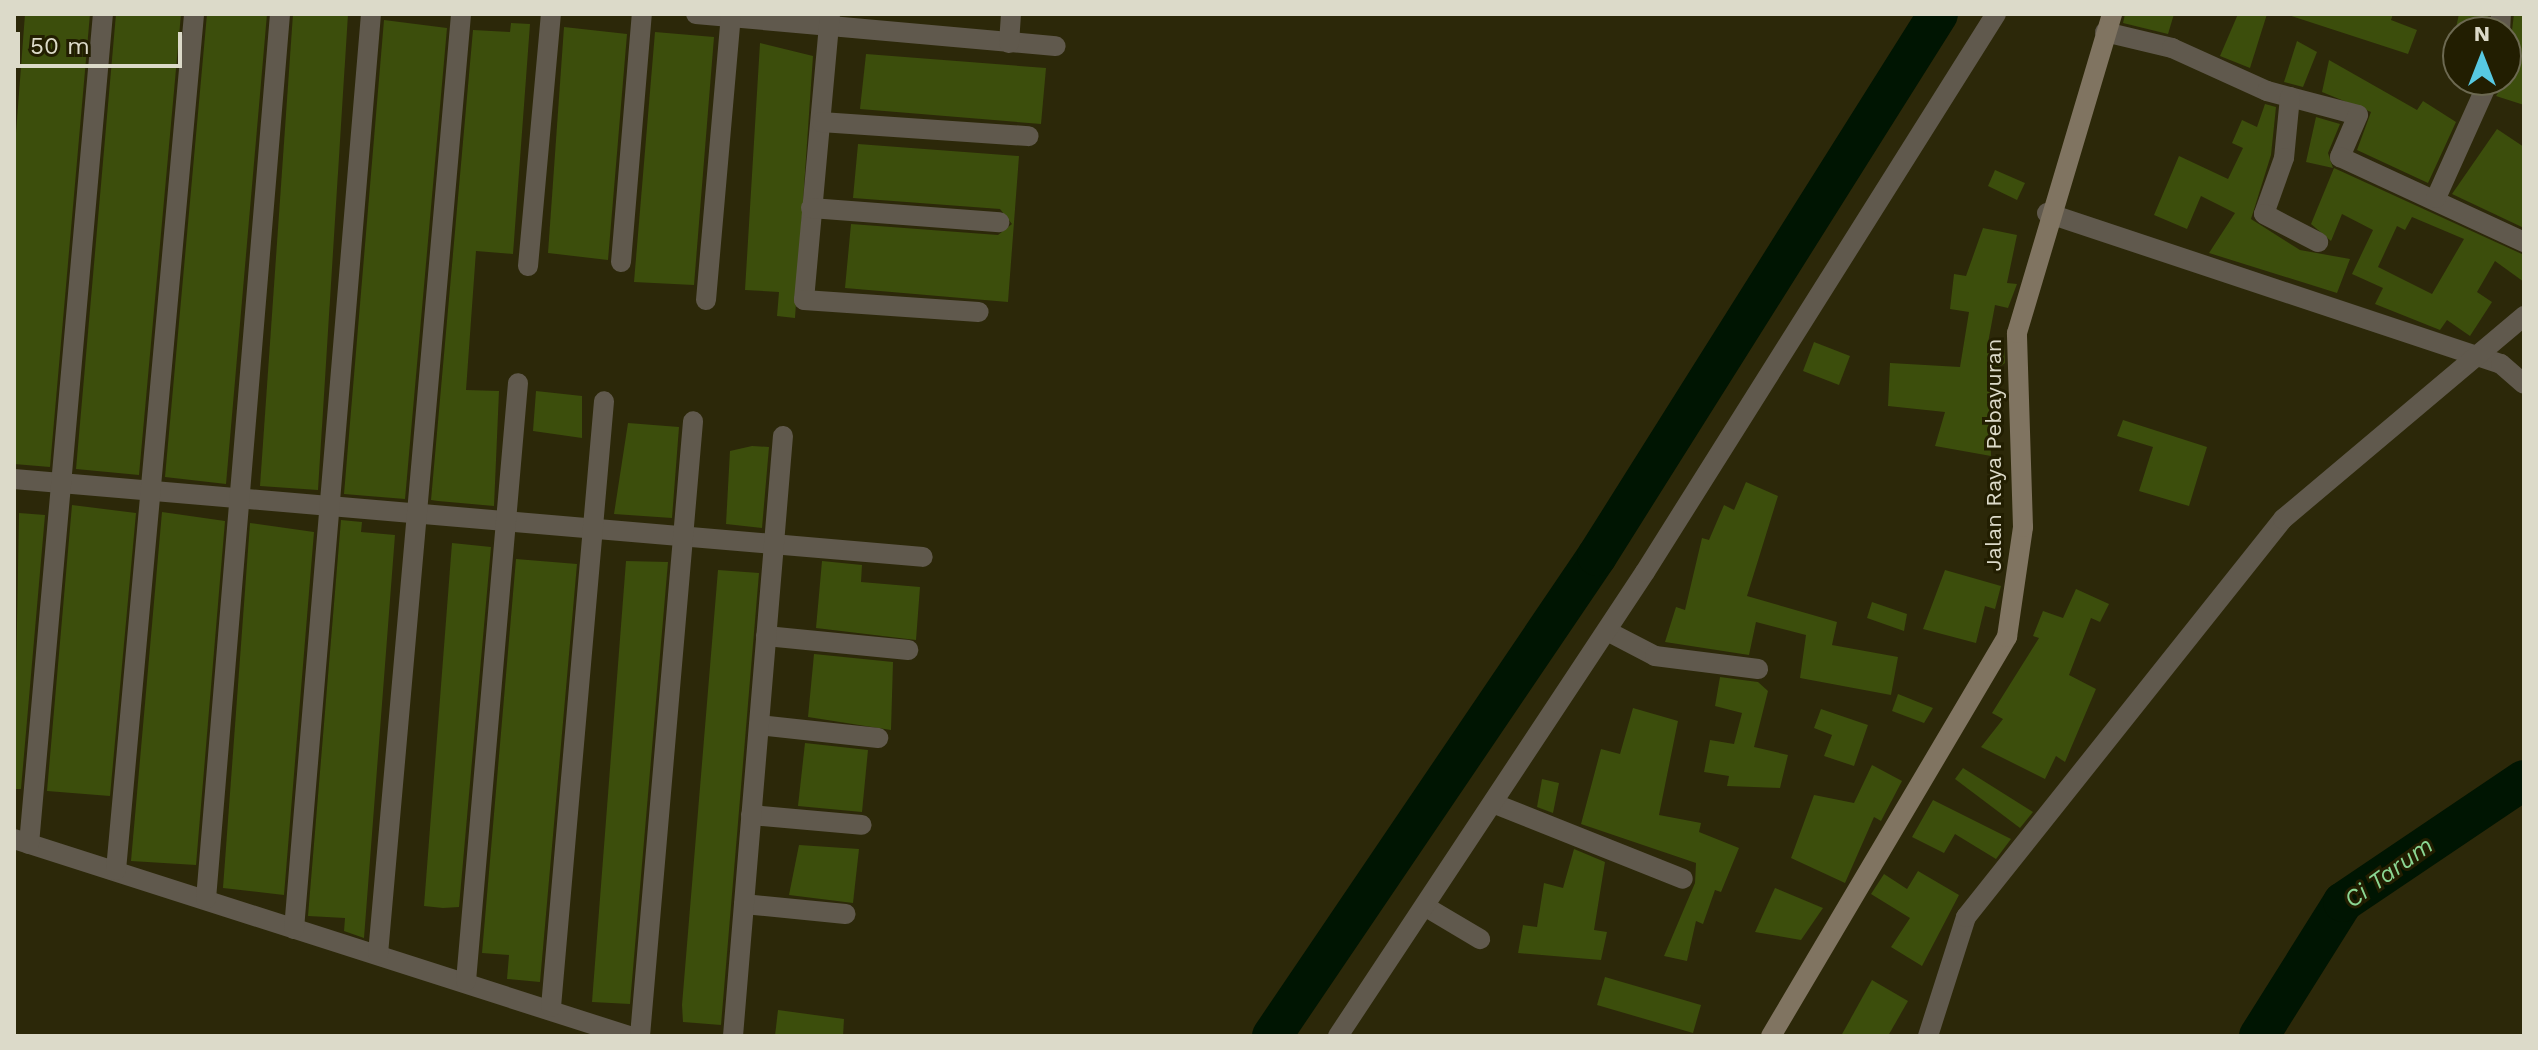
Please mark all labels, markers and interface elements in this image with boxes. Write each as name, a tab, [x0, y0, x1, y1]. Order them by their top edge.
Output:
scale bar	[20, 16, 186, 66]
north arrow	[2442, 16, 2522, 96]
text: N	[2474, 21, 2490, 46]
text: 50 m	[30, 32, 90, 60]
street label: Jalan Raya Pebayuran	[1981, 338, 2007, 572]
water label: Ci Tarum	[2339, 831, 2439, 915]

